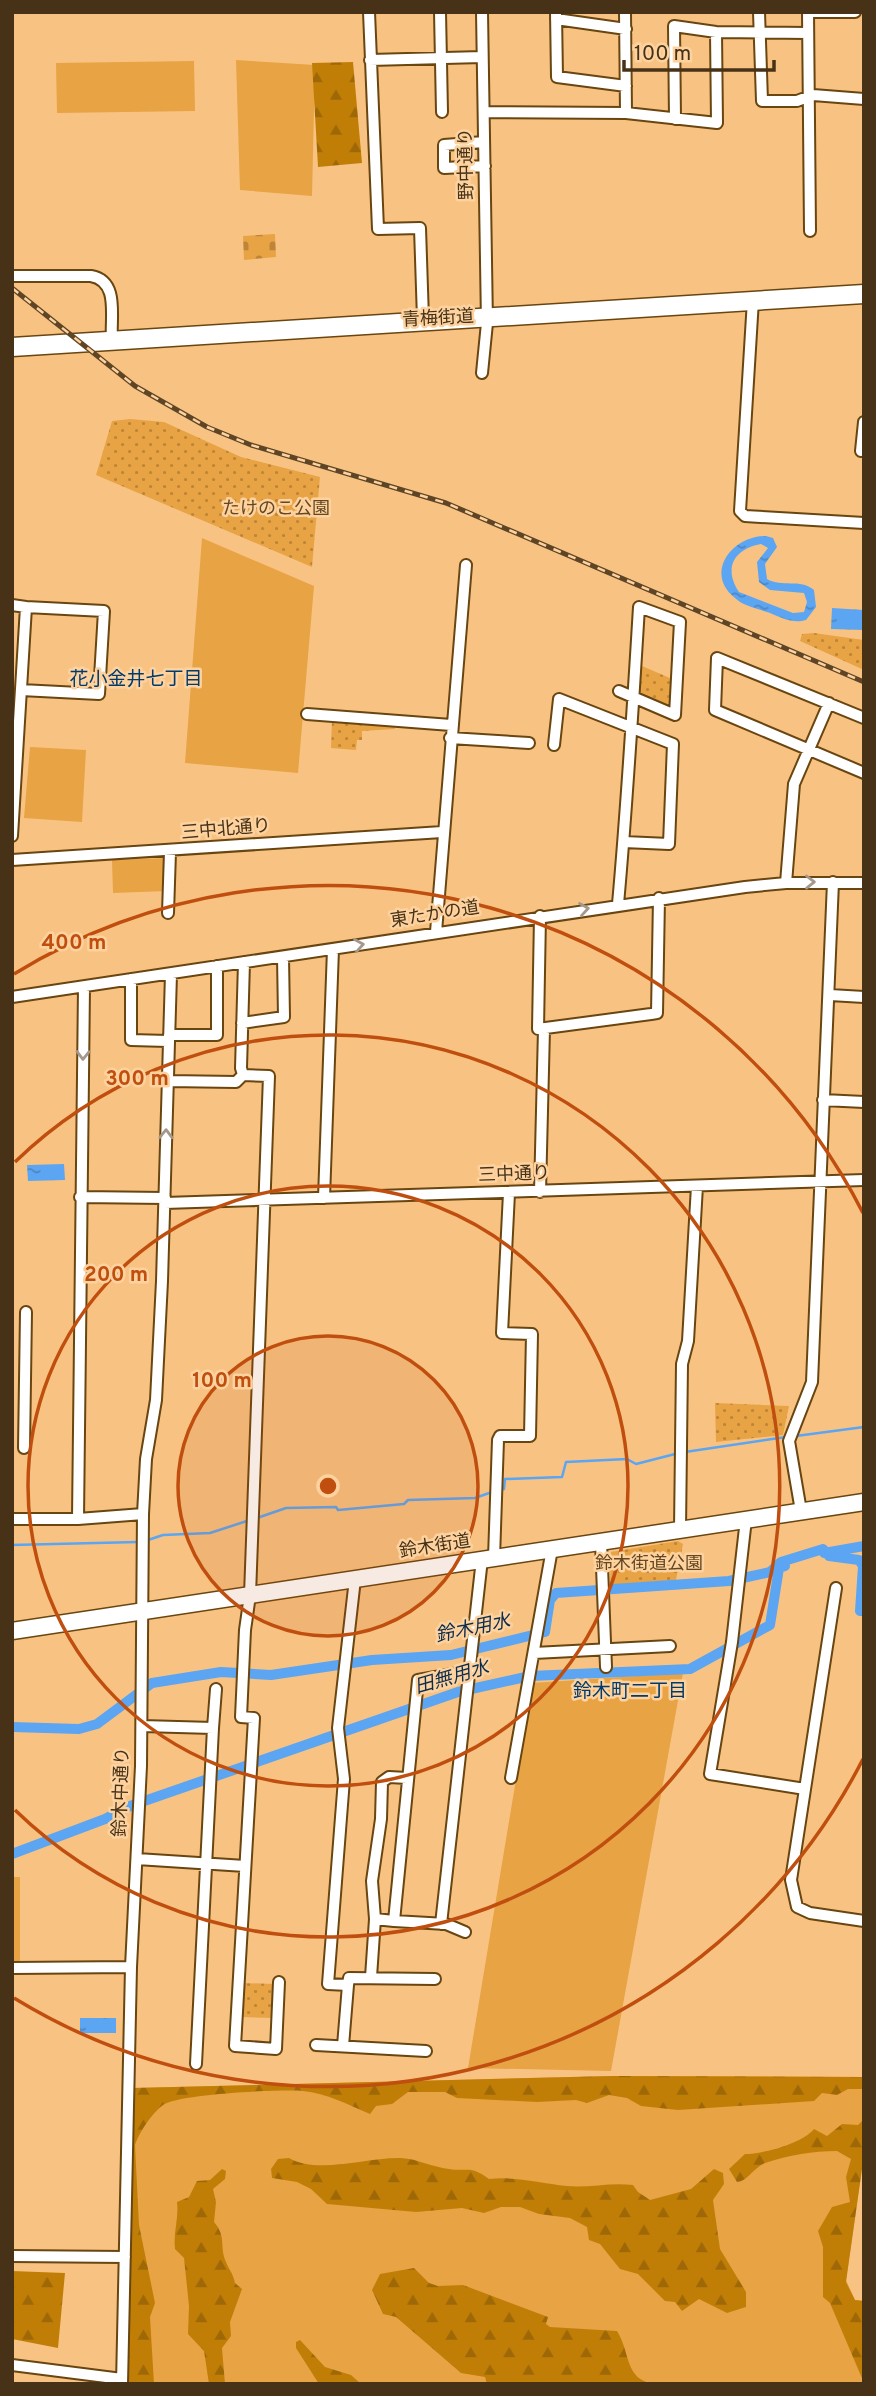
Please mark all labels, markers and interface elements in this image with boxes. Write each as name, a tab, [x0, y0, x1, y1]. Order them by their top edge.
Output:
scale bar	[624, 28, 774, 72]
text: 100 m	[634, 41, 691, 68]
street label: 野中通り	[455, 128, 479, 200]
street label: 青梅街道	[401, 306, 475, 332]
park label: たけのこ公園	[222, 498, 330, 521]
district label: 花小金井七丁目	[69, 668, 203, 692]
street label: 三中北通り	[180, 815, 272, 845]
one-way arrow	[805, 874, 816, 890]
street label: 東たかの道	[389, 897, 481, 933]
one-way arrow	[578, 902, 590, 917]
text: 400 m	[42, 930, 106, 957]
one-way arrow	[353, 938, 365, 953]
one-way arrow	[75, 1050, 90, 1061]
text: 300 m	[105, 1066, 169, 1093]
one-way arrow	[159, 1129, 174, 1140]
street label: 三中通り	[478, 1162, 550, 1188]
text: 200 m	[84, 1262, 148, 1289]
text: 100 m	[192, 1368, 252, 1395]
centre of rings	[316, 1474, 340, 1498]
street label: 鈴木街道	[398, 1530, 472, 1564]
park label: 鈴木街道公園	[595, 1553, 703, 1576]
water label: 鈴木用水	[433, 1609, 515, 1649]
water label: 田無用水	[412, 1655, 494, 1700]
district label: 鈴木町二丁目	[573, 1680, 687, 1704]
street label: 鈴木中通り	[109, 1747, 135, 1837]

